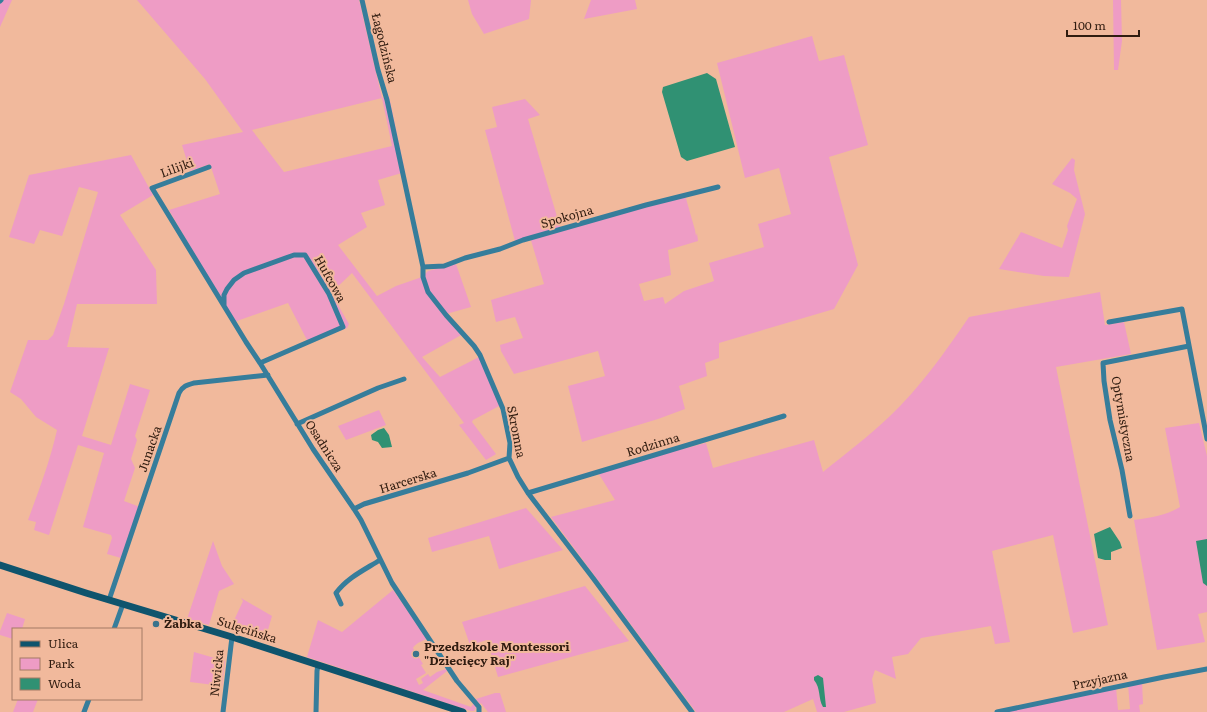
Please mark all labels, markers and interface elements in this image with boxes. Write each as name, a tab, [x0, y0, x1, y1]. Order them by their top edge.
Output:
street label: Łagodzińska	[368, 11, 403, 85]
scale bar	[1067, 12, 1139, 38]
text: 100 m	[1073, 16, 1106, 34]
street label: Lilijki	[157, 153, 196, 181]
street label: Spokojna	[538, 200, 596, 232]
street label: Hufcowa	[311, 252, 351, 306]
street label: Optymistyczna	[1108, 375, 1140, 464]
street label: Skromna	[503, 404, 531, 460]
street label: Osadnicza	[301, 416, 349, 475]
street label: Junacka	[133, 423, 166, 474]
street label: Rodzinna	[624, 427, 682, 461]
street label: Harcerska	[377, 463, 439, 497]
street label: Sulęcińska	[215, 611, 280, 647]
place label: Żabka	[164, 614, 202, 632]
marker: Żabka	[151, 619, 161, 629]
legend	[12, 628, 142, 700]
text: Ulica	[48, 634, 79, 652]
place label: Przedszkole Montessori "Dziecięcy Raj"	[424, 637, 570, 669]
street label: Niwicka	[205, 648, 227, 697]
marker: Przedszkole Montessori "Dziecięcy Raj"	[411, 649, 421, 659]
text: Park	[48, 654, 75, 672]
street label: Przyjazna	[1071, 664, 1130, 694]
text: Woda	[48, 674, 81, 692]

